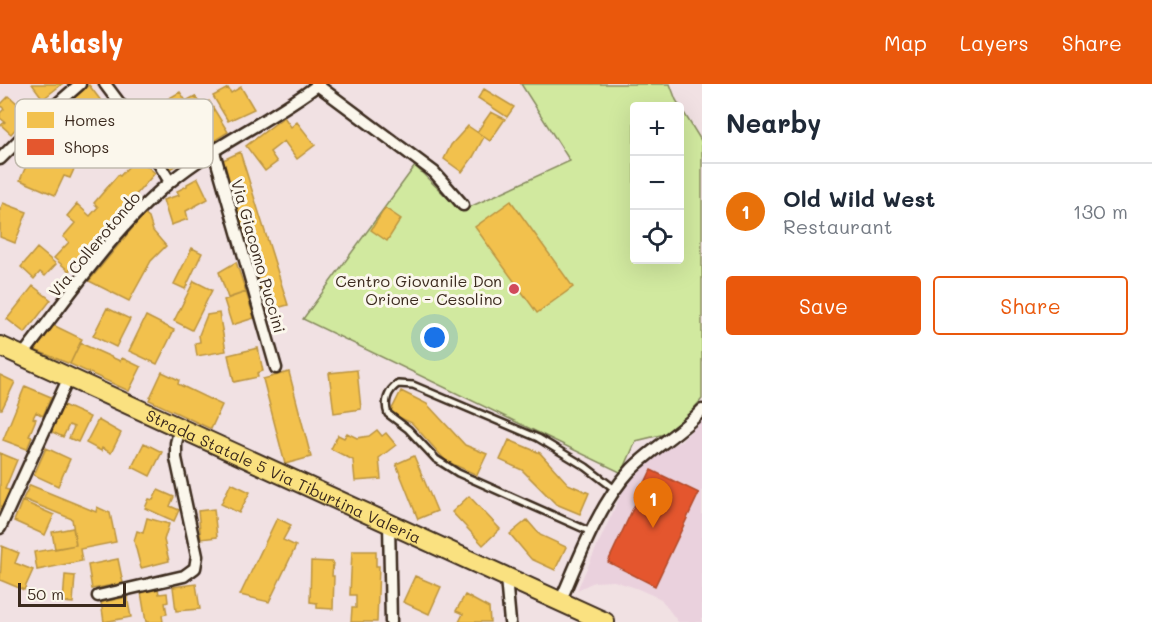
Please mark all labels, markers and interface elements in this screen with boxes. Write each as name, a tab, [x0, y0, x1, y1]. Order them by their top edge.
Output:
text: Atlasly	[30, 24, 124, 60]
text: Map	[884, 29, 927, 56]
text: Layers	[960, 29, 1029, 56]
text: Share	[1062, 29, 1122, 56]
legend	[15, 99, 213, 168]
map controls	[630, 102, 684, 264]
button: +	[630, 102, 684, 156]
text: Nearby	[726, 106, 821, 140]
text: Homes	[64, 109, 115, 130]
text: Shops	[64, 136, 109, 157]
button: −	[630, 156, 684, 210]
street label: Via Giacomo Puccini	[227, 177, 291, 335]
text: Old Wild West	[783, 184, 935, 213]
street label: Via Collerotondo	[44, 187, 144, 301]
text: 1	[741, 198, 750, 224]
text: 130 m	[1073, 198, 1128, 224]
button: locate	[630, 210, 684, 264]
text: Restaurant	[783, 213, 893, 239]
place label: Centro Giovanile Don Orione - Cesolino	[335, 270, 502, 309]
button: Save	[726, 276, 921, 335]
button: Share	[933, 276, 1128, 335]
marker: Centro Giovanile Don Orione - Cesolino	[507, 282, 521, 296]
your location	[420, 323, 449, 352]
street label: Strada Statale 5 Via Tiburtina Valeria	[143, 404, 425, 547]
pin: 1	[634, 478, 672, 528]
scale bar	[18, 580, 126, 608]
text: 50 m	[27, 583, 64, 604]

